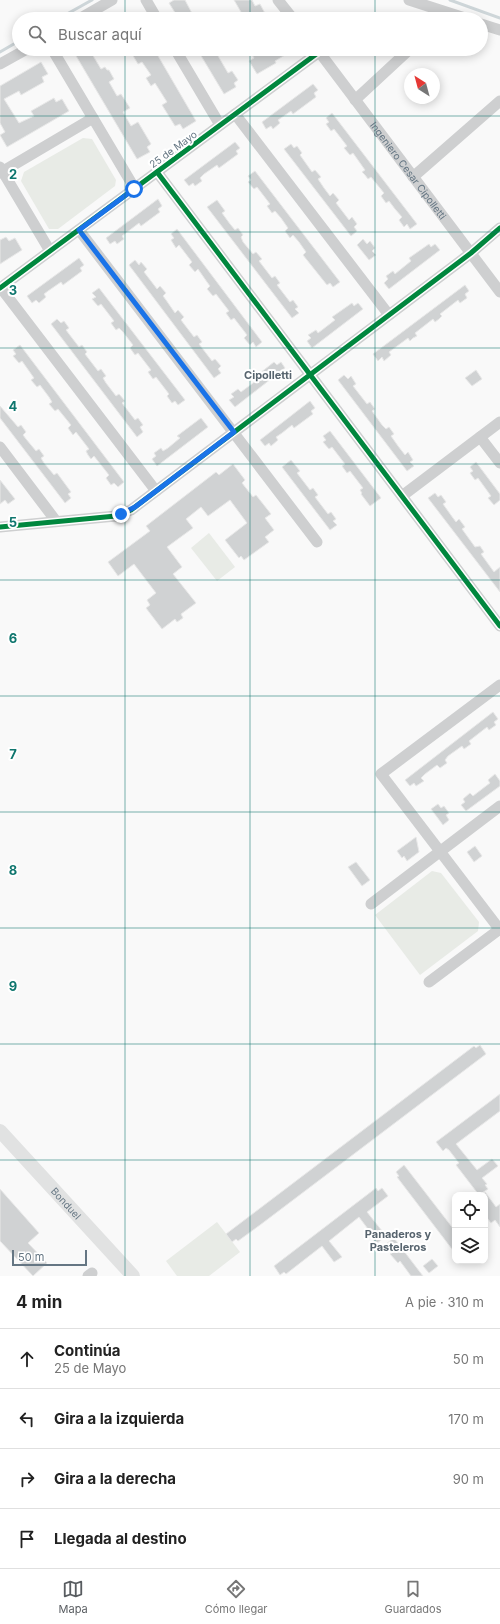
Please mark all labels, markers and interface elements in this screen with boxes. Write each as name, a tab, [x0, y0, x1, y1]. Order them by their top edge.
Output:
search box	[12, 12, 488, 56]
icon: search	[26, 23, 48, 45]
text: Buscar aquí	[58, 25, 142, 44]
north arrow	[404, 68, 440, 104]
street label: Ingeniero Cesar Cipolletti	[368, 119, 449, 222]
street label: 25 de Mayo	[147, 128, 199, 170]
text: 2	[9, 166, 17, 182]
route start	[125, 180, 143, 198]
text: 3	[9, 282, 17, 298]
district label: Cipolletti	[244, 368, 292, 382]
text: 4	[9, 398, 18, 414]
route end	[112, 505, 130, 523]
text: 5	[9, 514, 17, 530]
text: 6	[9, 630, 17, 646]
text: 7	[9, 746, 17, 762]
text: 8	[9, 862, 17, 878]
text: 9	[9, 978, 17, 994]
street label: Bonduel	[49, 1185, 84, 1222]
map controls	[452, 1192, 488, 1264]
button: locate	[452, 1192, 488, 1228]
district label: Panaderos y Pasteleros	[365, 1227, 432, 1254]
button: layers	[452, 1228, 488, 1264]
scale bar	[12, 1248, 87, 1267]
text: 50 m	[18, 1250, 44, 1264]
text: 4 min	[16, 1292, 62, 1312]
text: A pie · 310 m	[405, 1294, 484, 1310]
text: Continúa	[54, 1341, 121, 1360]
icon: ahead	[16, 1348, 38, 1370]
text: 50 m	[453, 1351, 484, 1367]
text: 25 de Mayo	[54, 1360, 126, 1376]
icon: left	[16, 1408, 38, 1430]
text: Gira a la izquierda	[54, 1409, 184, 1428]
text: 170 m	[448, 1411, 484, 1427]
icon: right	[16, 1468, 38, 1490]
text: Gira a la derecha	[54, 1469, 176, 1488]
text: 90 m	[453, 1471, 484, 1487]
icon: arrive	[16, 1528, 38, 1550]
text: Llegada al destino	[54, 1529, 187, 1548]
tab: Mapa	[59, 1578, 88, 1616]
tab: Cómo llegar	[205, 1578, 268, 1616]
tab: Guardados	[385, 1578, 441, 1616]

